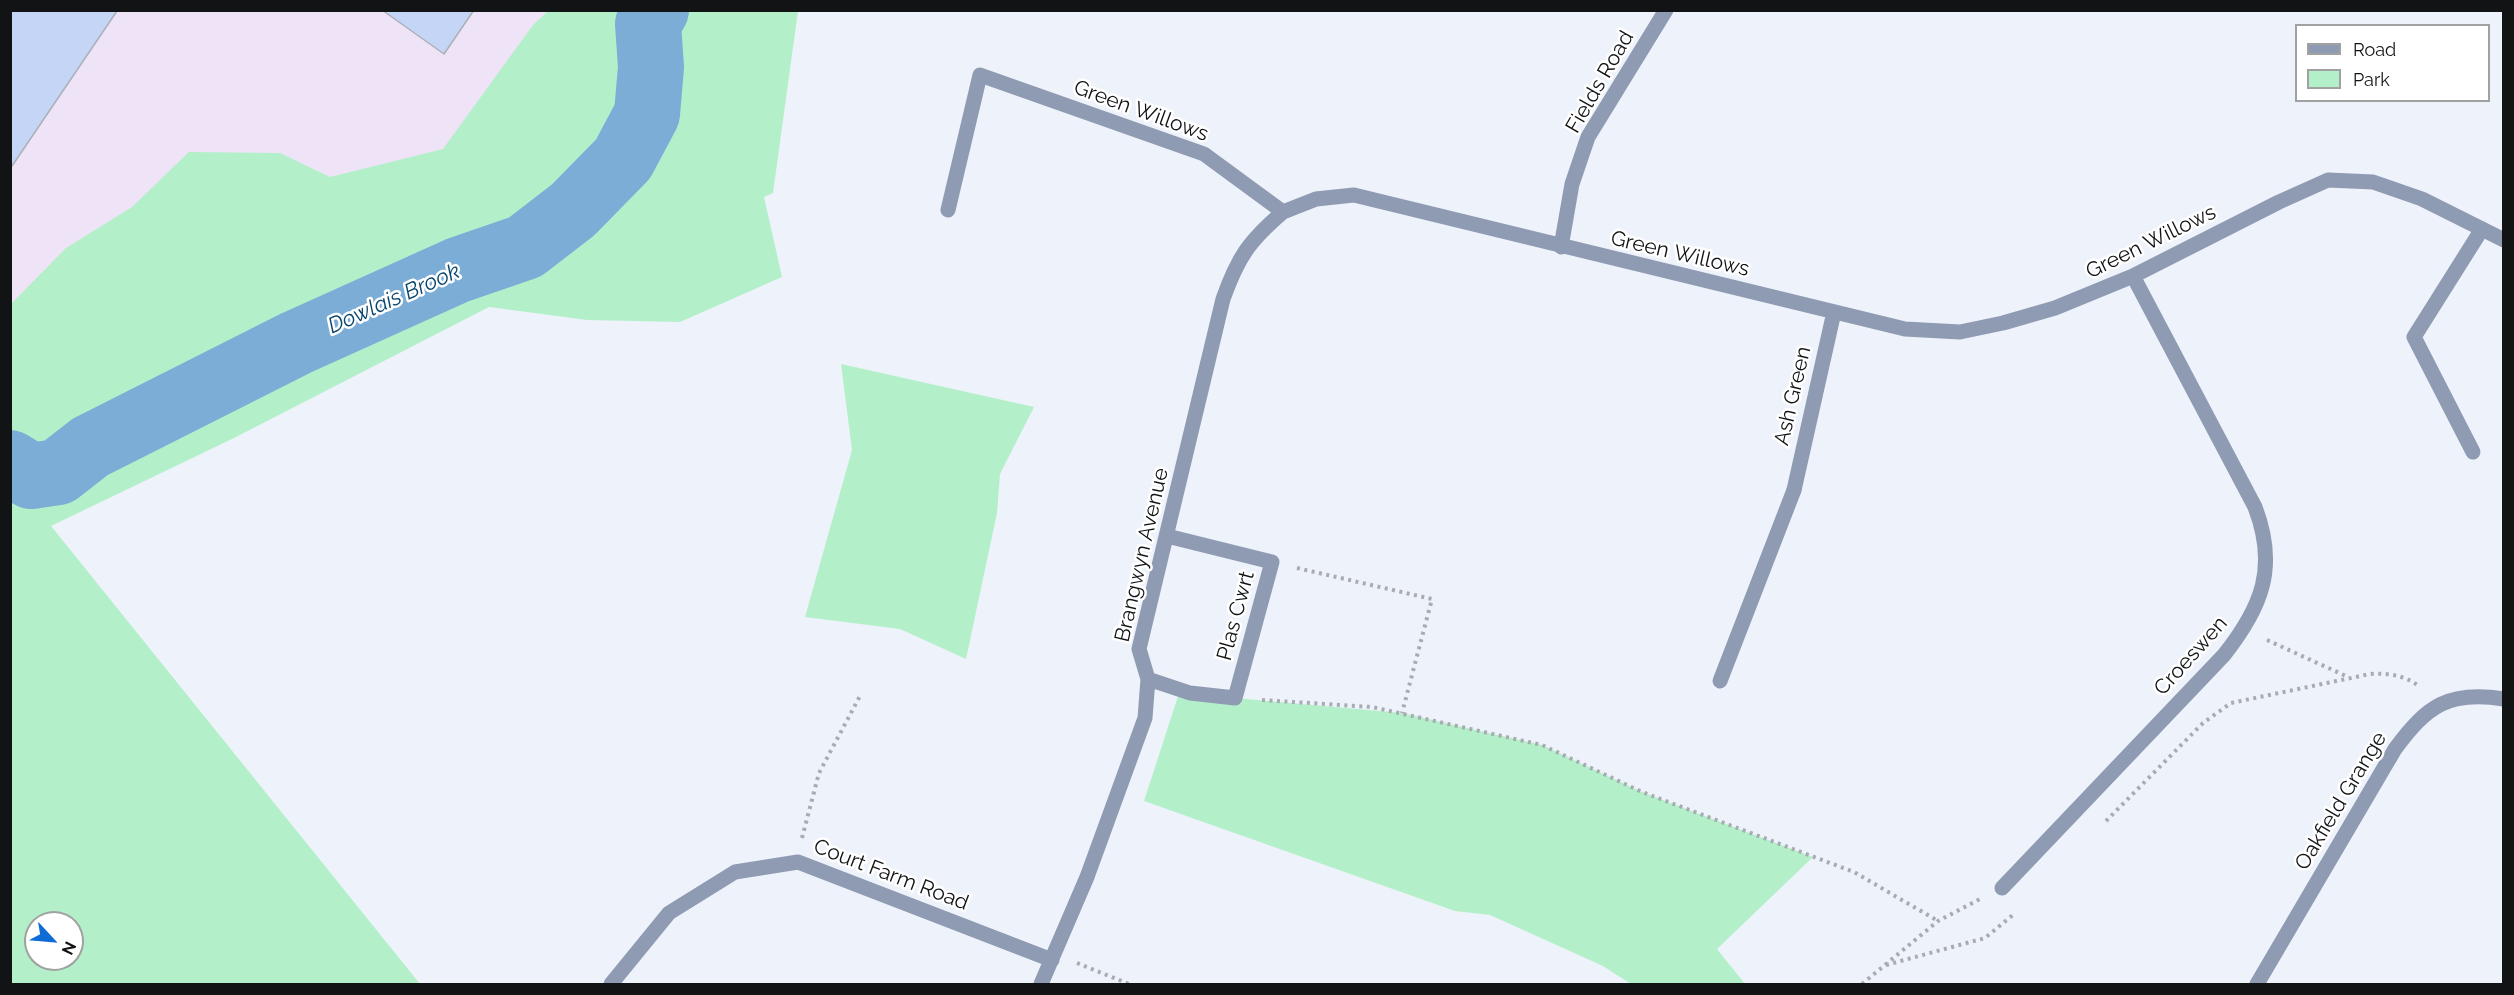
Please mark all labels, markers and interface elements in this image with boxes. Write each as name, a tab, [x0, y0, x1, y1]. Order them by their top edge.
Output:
legend	[2295, 24, 2490, 102]
street label: Fields Road	[1561, 26, 1639, 138]
text: Road	[2353, 39, 2396, 60]
text: Park	[2353, 69, 2390, 90]
street label: Green Willows	[1070, 75, 1212, 147]
street label: Green Willows	[2082, 200, 2220, 284]
street label: Green Willows	[1608, 226, 1752, 282]
water label: Dowlais Brook	[324, 258, 464, 340]
street label: Ash Green	[1769, 344, 1817, 448]
street label: Brangwyn Avenue	[1110, 466, 1174, 644]
street label: Plas Cwrt	[1212, 568, 1260, 664]
street label: Croeswen	[2149, 611, 2233, 701]
street label: Oakfield Grange	[2290, 727, 2392, 875]
street label: Court Farm Road	[810, 834, 972, 916]
north arrow	[24, 911, 84, 971]
text: N	[58, 939, 80, 958]

